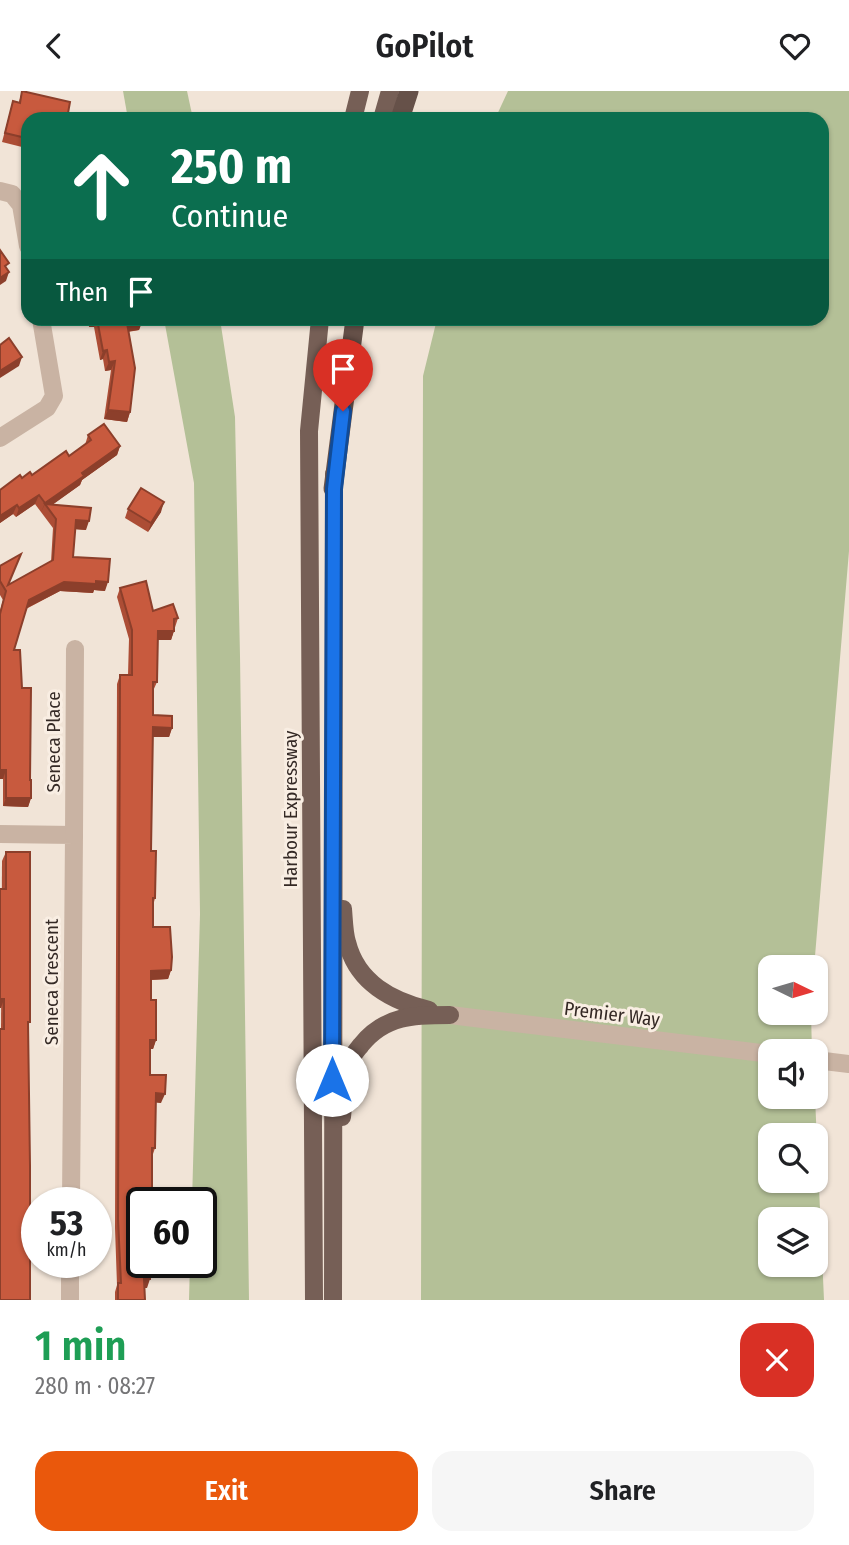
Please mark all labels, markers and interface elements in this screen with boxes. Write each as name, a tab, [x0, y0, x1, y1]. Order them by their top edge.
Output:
icon: back	[35, 27, 73, 65]
text: GoPilot	[376, 27, 473, 65]
icon: heart	[776, 27, 814, 65]
text: 250 m	[171, 137, 292, 196]
icon: ahead	[56, 140, 147, 231]
text: Continue	[171, 197, 288, 235]
icon: arrive	[122, 273, 160, 311]
text: Then	[56, 277, 108, 308]
pin	[313, 339, 373, 411]
icon: arrive	[324, 350, 362, 388]
street label: Seneca Place	[42, 691, 65, 793]
street label: Harbour Expressway	[279, 730, 302, 888]
street label: Seneca Crescent	[40, 918, 63, 1045]
north arrow	[758, 955, 828, 1025]
map controls	[758, 955, 828, 1277]
street label: Premier Way	[563, 997, 662, 1031]
button: sound	[758, 1039, 828, 1109]
position arrow	[295, 1043, 369, 1117]
button: search	[758, 1123, 828, 1193]
speed limit sign: 60	[126, 1187, 217, 1278]
text: 53	[50, 1202, 83, 1244]
button: layers	[758, 1207, 828, 1277]
text: km/h	[46, 1239, 87, 1261]
text: 1 min	[35, 1321, 126, 1371]
button: close	[740, 1323, 814, 1397]
text: 280 m · 08:27	[35, 1372, 155, 1400]
button: Exit	[35, 1451, 418, 1531]
button: Share	[432, 1451, 814, 1531]

